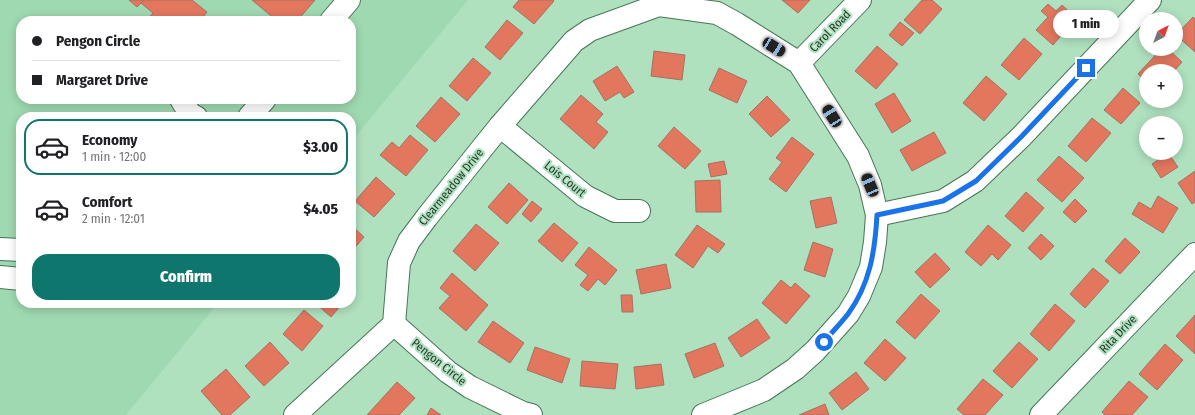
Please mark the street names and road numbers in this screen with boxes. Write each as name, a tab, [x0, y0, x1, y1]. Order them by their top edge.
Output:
street label: Carol Road	[807, 7, 853, 55]
street label: Clearmeadow Drive	[416, 146, 486, 228]
street label: Lois Court	[542, 158, 588, 200]
street label: Rita Drive	[1096, 312, 1140, 356]
street label: Pengon Circle	[409, 336, 469, 388]

